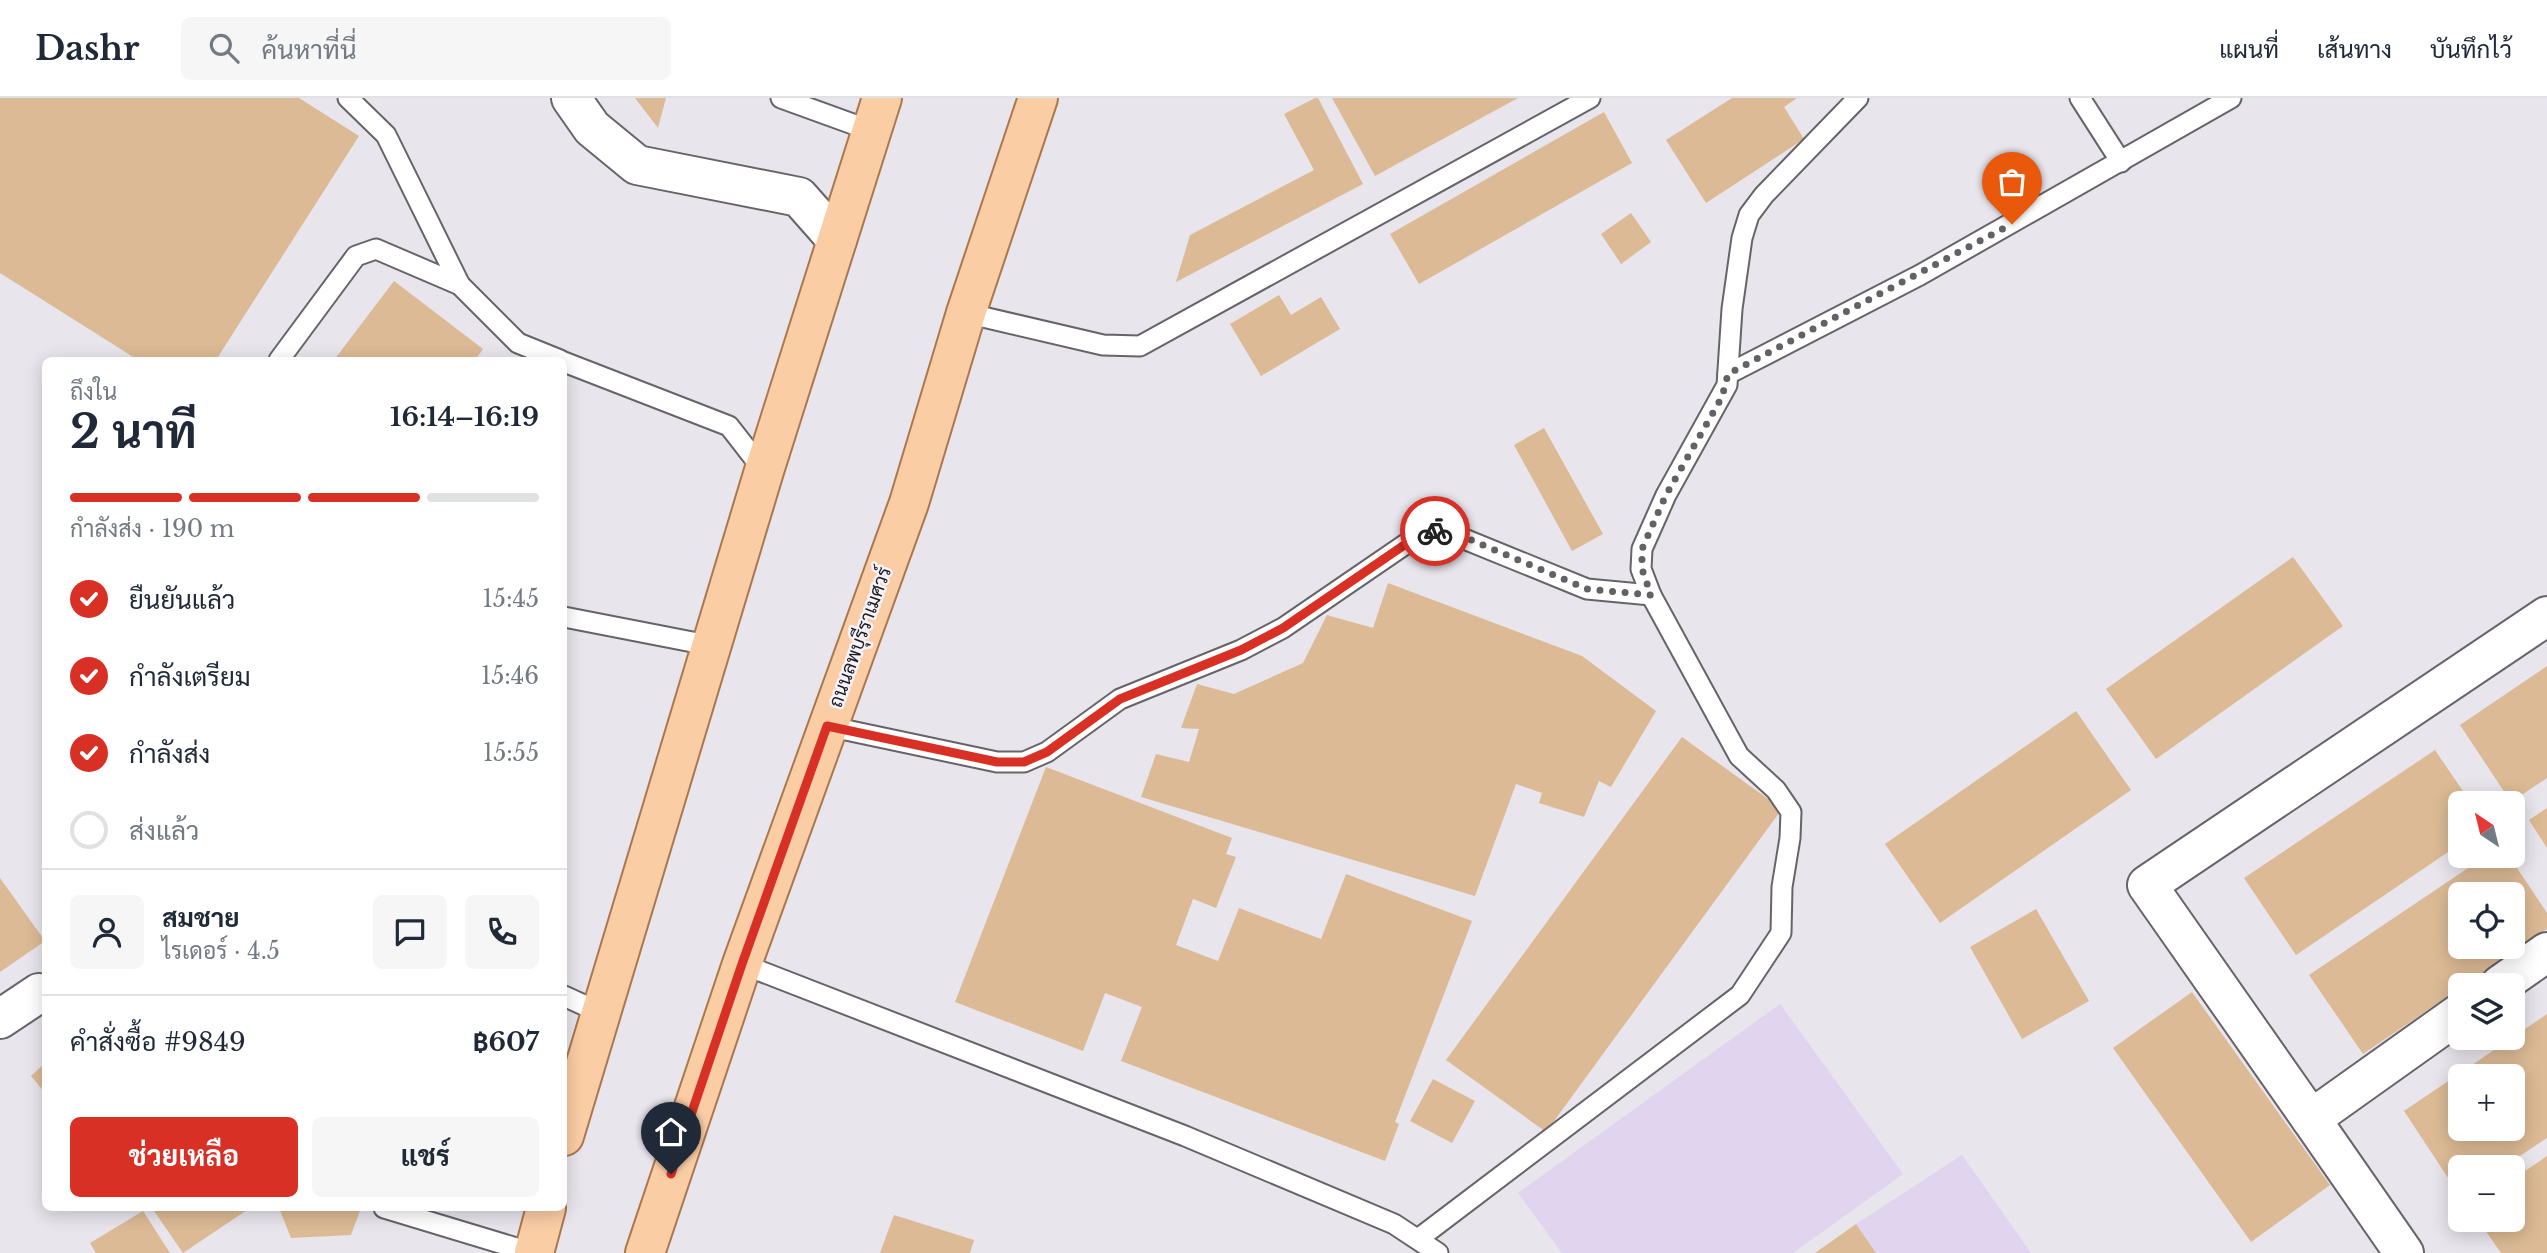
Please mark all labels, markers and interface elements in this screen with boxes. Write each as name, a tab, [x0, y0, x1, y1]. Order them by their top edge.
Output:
search box	[181, 17, 671, 80]
text: Dashr	[35, 28, 139, 69]
icon: search	[205, 29, 243, 67]
text: ค้นหาที่นี่	[261, 34, 356, 66]
text: แผนที่	[2219, 35, 2279, 64]
text: เส้นทาง	[2317, 35, 2392, 64]
text: บันทึกไว้	[2430, 35, 2512, 64]
pin	[1982, 152, 2042, 224]
icon: bag	[1993, 163, 2031, 201]
text: ถึงใน	[70, 378, 117, 406]
text: 16:14–16:19	[390, 401, 539, 433]
text: 2 นาที	[70, 403, 197, 460]
courier	[1400, 496, 1470, 566]
icon: bike	[1416, 512, 1454, 550]
text: กำลังส่ง · 190 m	[70, 515, 234, 543]
street label: ถนนลพบุรีราเมศวร์	[823, 563, 897, 711]
icon: check	[70, 580, 108, 618]
text: ยืนยันแล้ว	[129, 584, 235, 616]
text: 15:45	[483, 585, 539, 613]
icon: check	[70, 657, 108, 695]
text: กำลังเตรียม	[129, 661, 251, 693]
text: 15:46	[481, 662, 539, 690]
icon: check	[70, 734, 108, 772]
text: กำลังส่ง	[129, 738, 210, 770]
text: 15:55	[483, 739, 539, 767]
north arrow	[2448, 791, 2525, 868]
map controls	[2448, 791, 2525, 1232]
text: ส่งแล้ว	[129, 815, 199, 847]
button: locate	[2448, 882, 2525, 959]
button: person	[70, 895, 144, 969]
button: chat	[373, 895, 447, 969]
button: phone	[465, 895, 539, 969]
text: สมชาย	[162, 902, 239, 934]
text: ไรเดอร์ · 4.5	[162, 937, 280, 965]
button: layers	[2448, 973, 2525, 1050]
text: คำสั่งซื้อ #9849	[70, 1026, 246, 1058]
text: ฿607	[473, 1026, 539, 1058]
button: +	[2448, 1064, 2525, 1141]
pin	[641, 1102, 701, 1174]
icon: home	[652, 1113, 690, 1151]
button: ช่วยเหลือ	[70, 1117, 298, 1197]
button: แชร์	[312, 1117, 539, 1197]
button: −	[2448, 1155, 2525, 1232]

